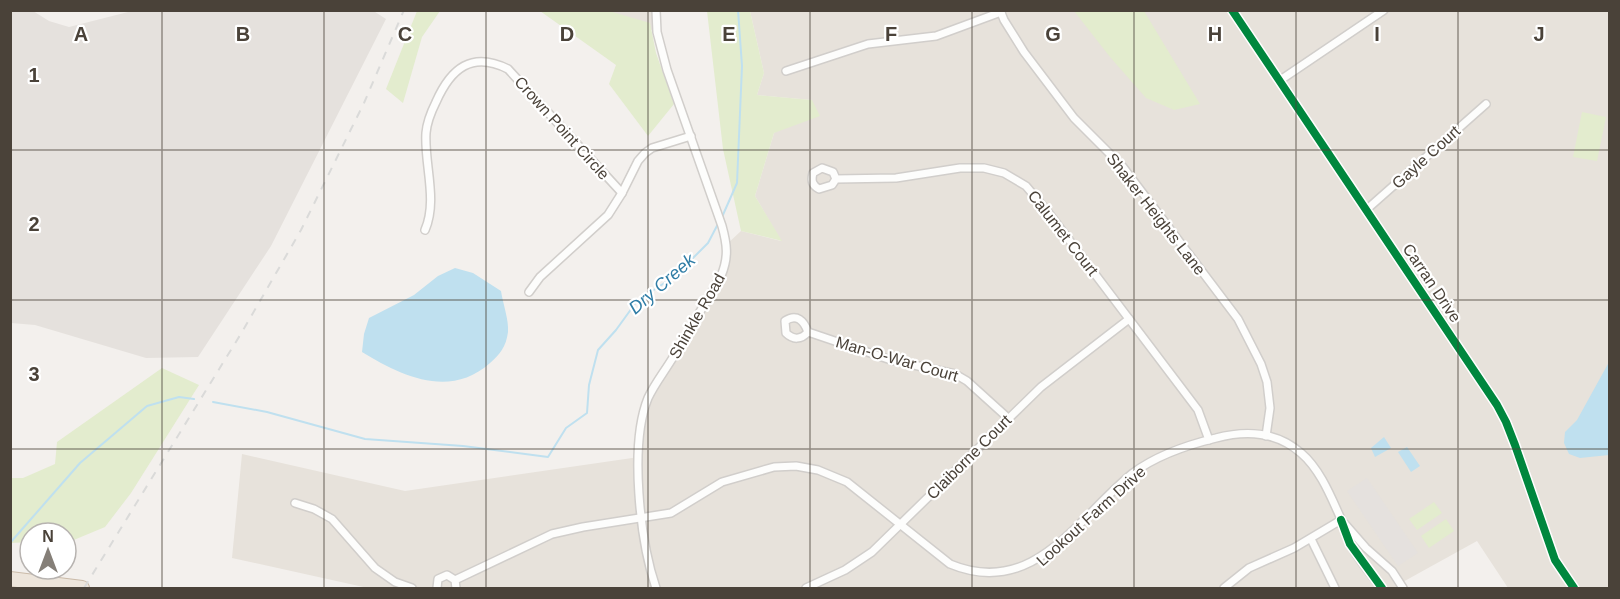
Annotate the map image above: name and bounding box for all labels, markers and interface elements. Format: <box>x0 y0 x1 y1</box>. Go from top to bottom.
text: A <box>74 23 88 45</box>
text: B <box>236 23 250 45</box>
text: C <box>398 23 412 45</box>
text: D <box>560 23 574 45</box>
text: E <box>722 23 736 45</box>
text: F <box>885 23 897 45</box>
text: G <box>1045 23 1061 45</box>
text: H <box>1208 23 1222 45</box>
text: I <box>1374 23 1380 45</box>
text: J <box>1533 23 1545 45</box>
text: 1 <box>28 64 40 86</box>
street label: Crown Point Circle <box>511 73 613 183</box>
street label: Gayle Court <box>1389 122 1464 192</box>
street label: Shaker Heights Lane <box>1103 150 1209 278</box>
street label: Calumet Court <box>1025 187 1102 279</box>
text: 2 <box>28 213 40 235</box>
street label: Carran Drive <box>1400 241 1464 325</box>
water label: Dry Creek <box>625 249 700 318</box>
street label: Shinkle Road <box>666 271 728 361</box>
street label: Man-O-War Court <box>834 333 961 385</box>
text: 3 <box>28 363 40 385</box>
street label: Claiborne Court <box>923 411 1015 503</box>
street label: Lookout Farm Drive <box>1033 463 1149 569</box>
north arrow <box>18 521 78 581</box>
text: N <box>42 528 54 545</box>

